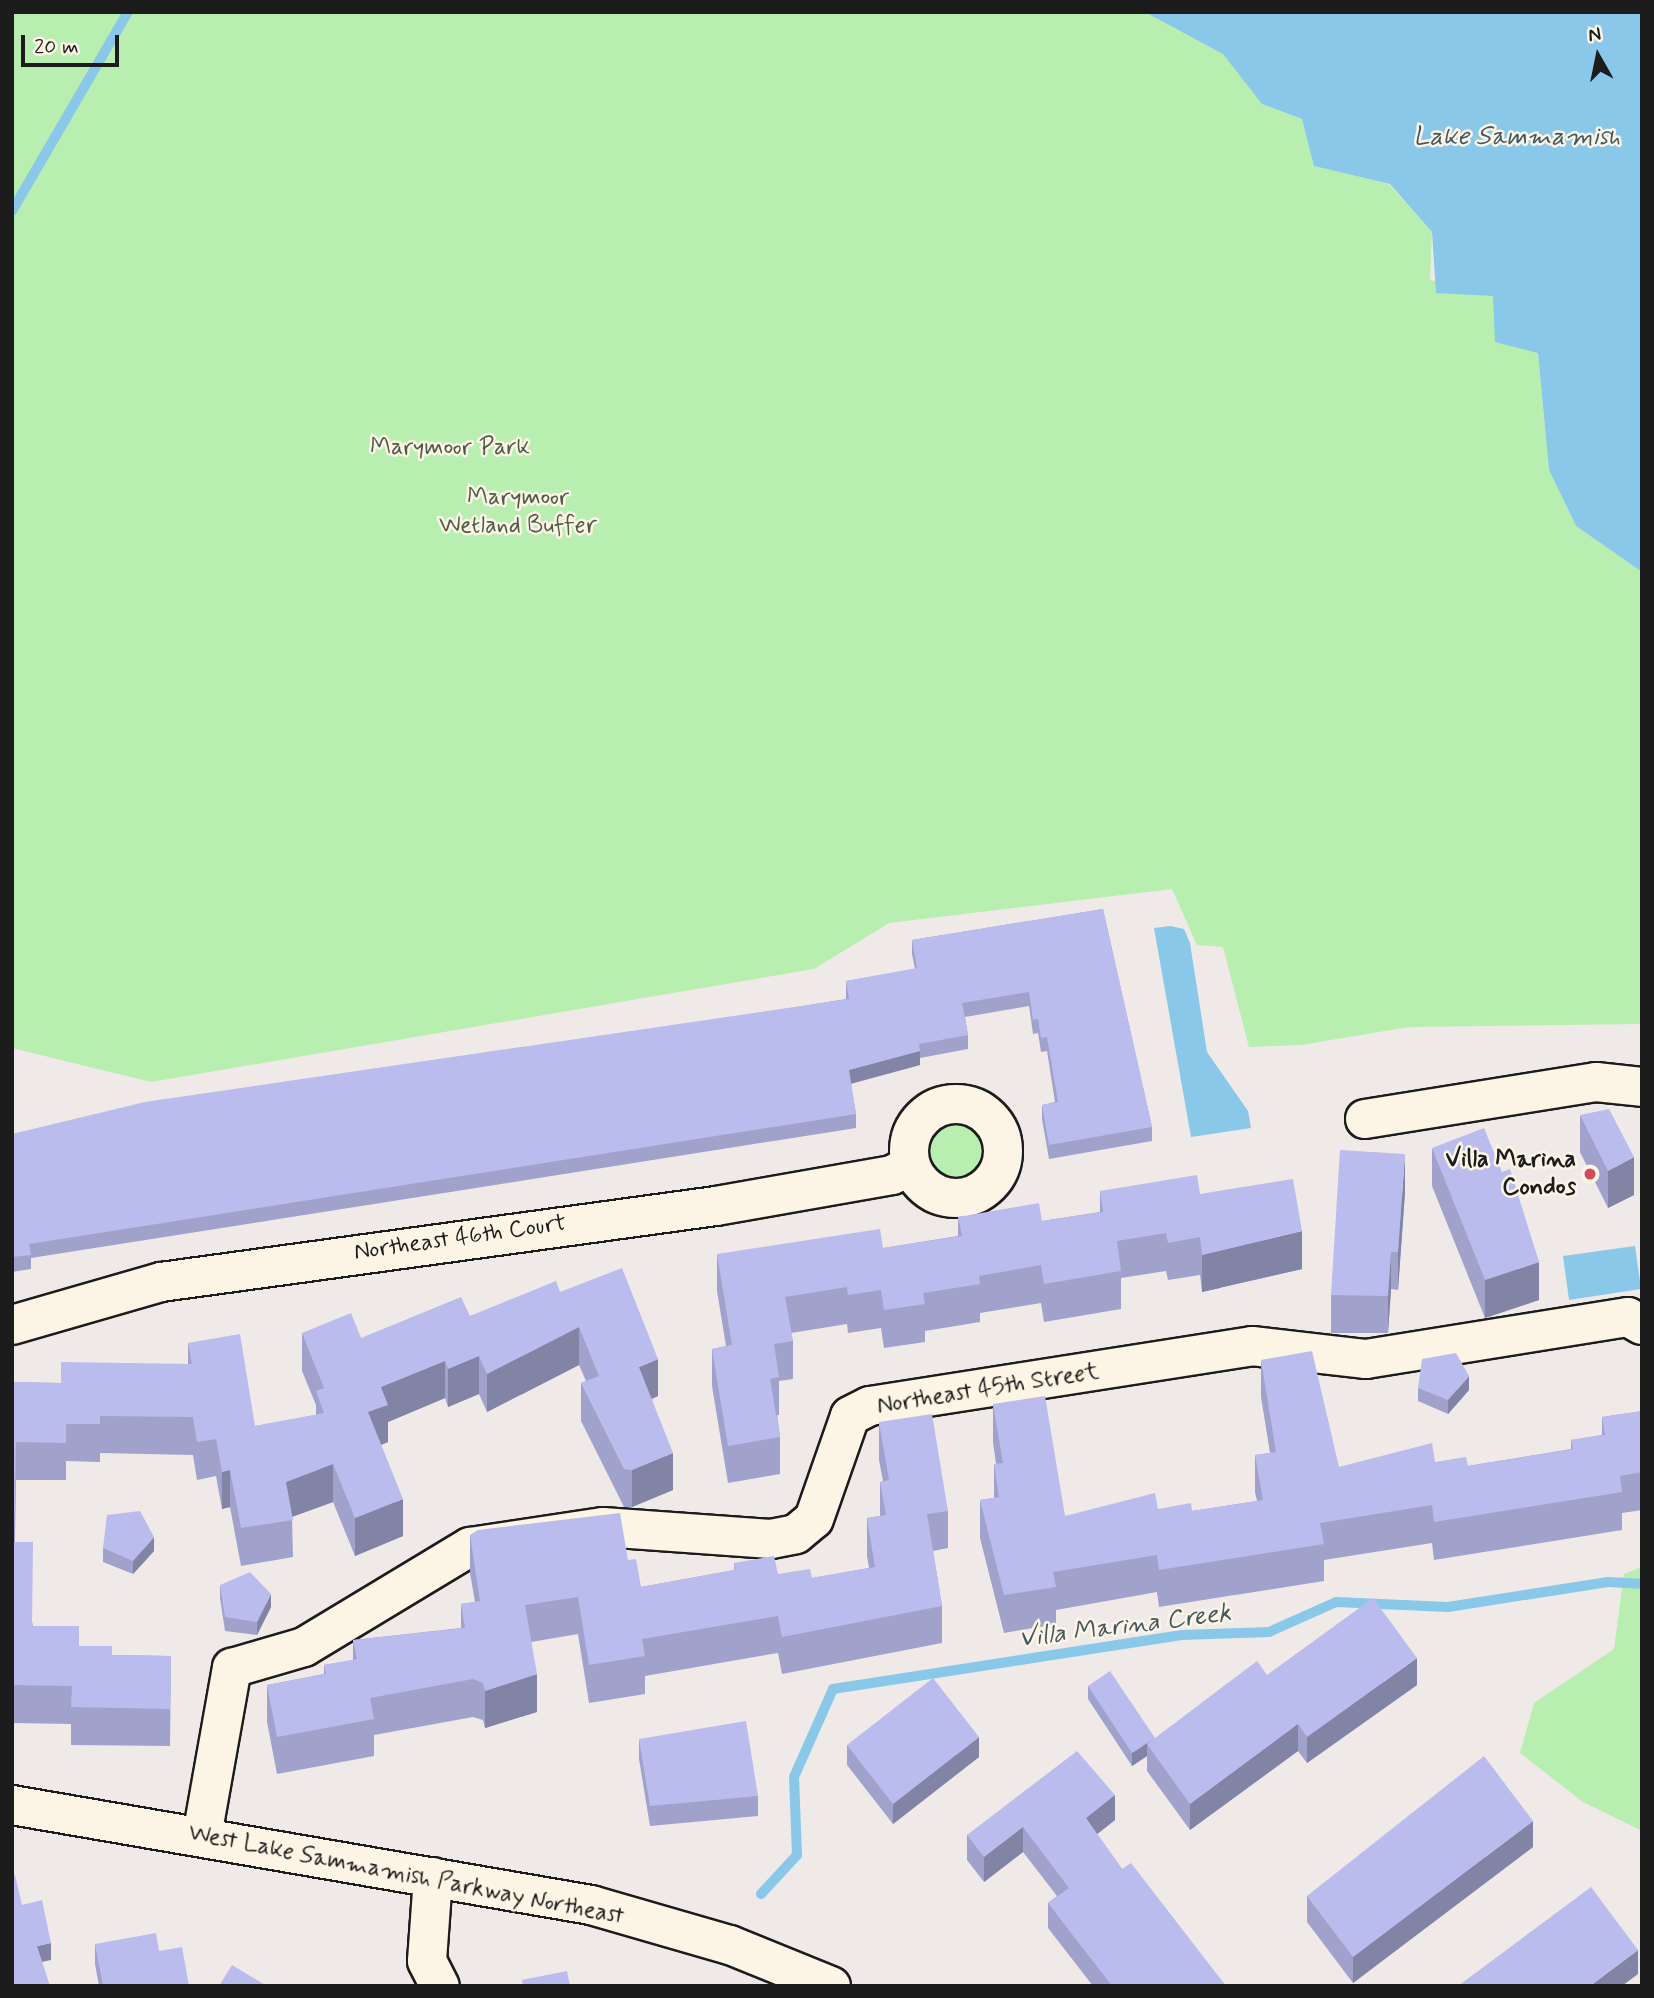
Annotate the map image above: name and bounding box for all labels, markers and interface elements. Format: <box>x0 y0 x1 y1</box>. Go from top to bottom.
scale bar <box>24 21 122 65</box>
north arrow <box>1563 21 1633 91</box>
text: N <box>1586 21 1603 48</box>
text: 20 m <box>34 33 79 61</box>
water label: Lake Sammamish <box>1415 122 1619 154</box>
park label: Marymoor Park <box>372 434 528 462</box>
park label: Marymoor Wetland Buffer <box>441 484 595 540</box>
place label: Villa Marina Condos <box>1445 1146 1576 1202</box>
marker: Villa Marina Condos <box>1582 1166 1598 1182</box>
street label: Northeast 46th Court <box>352 1209 568 1267</box>
street label: Northeast 45th Street <box>875 1357 1101 1421</box>
water label: Villa Marina Creek <box>1017 1598 1233 1656</box>
street label: West Lake Sammamish Parkway Northeast <box>187 1819 625 1931</box>

